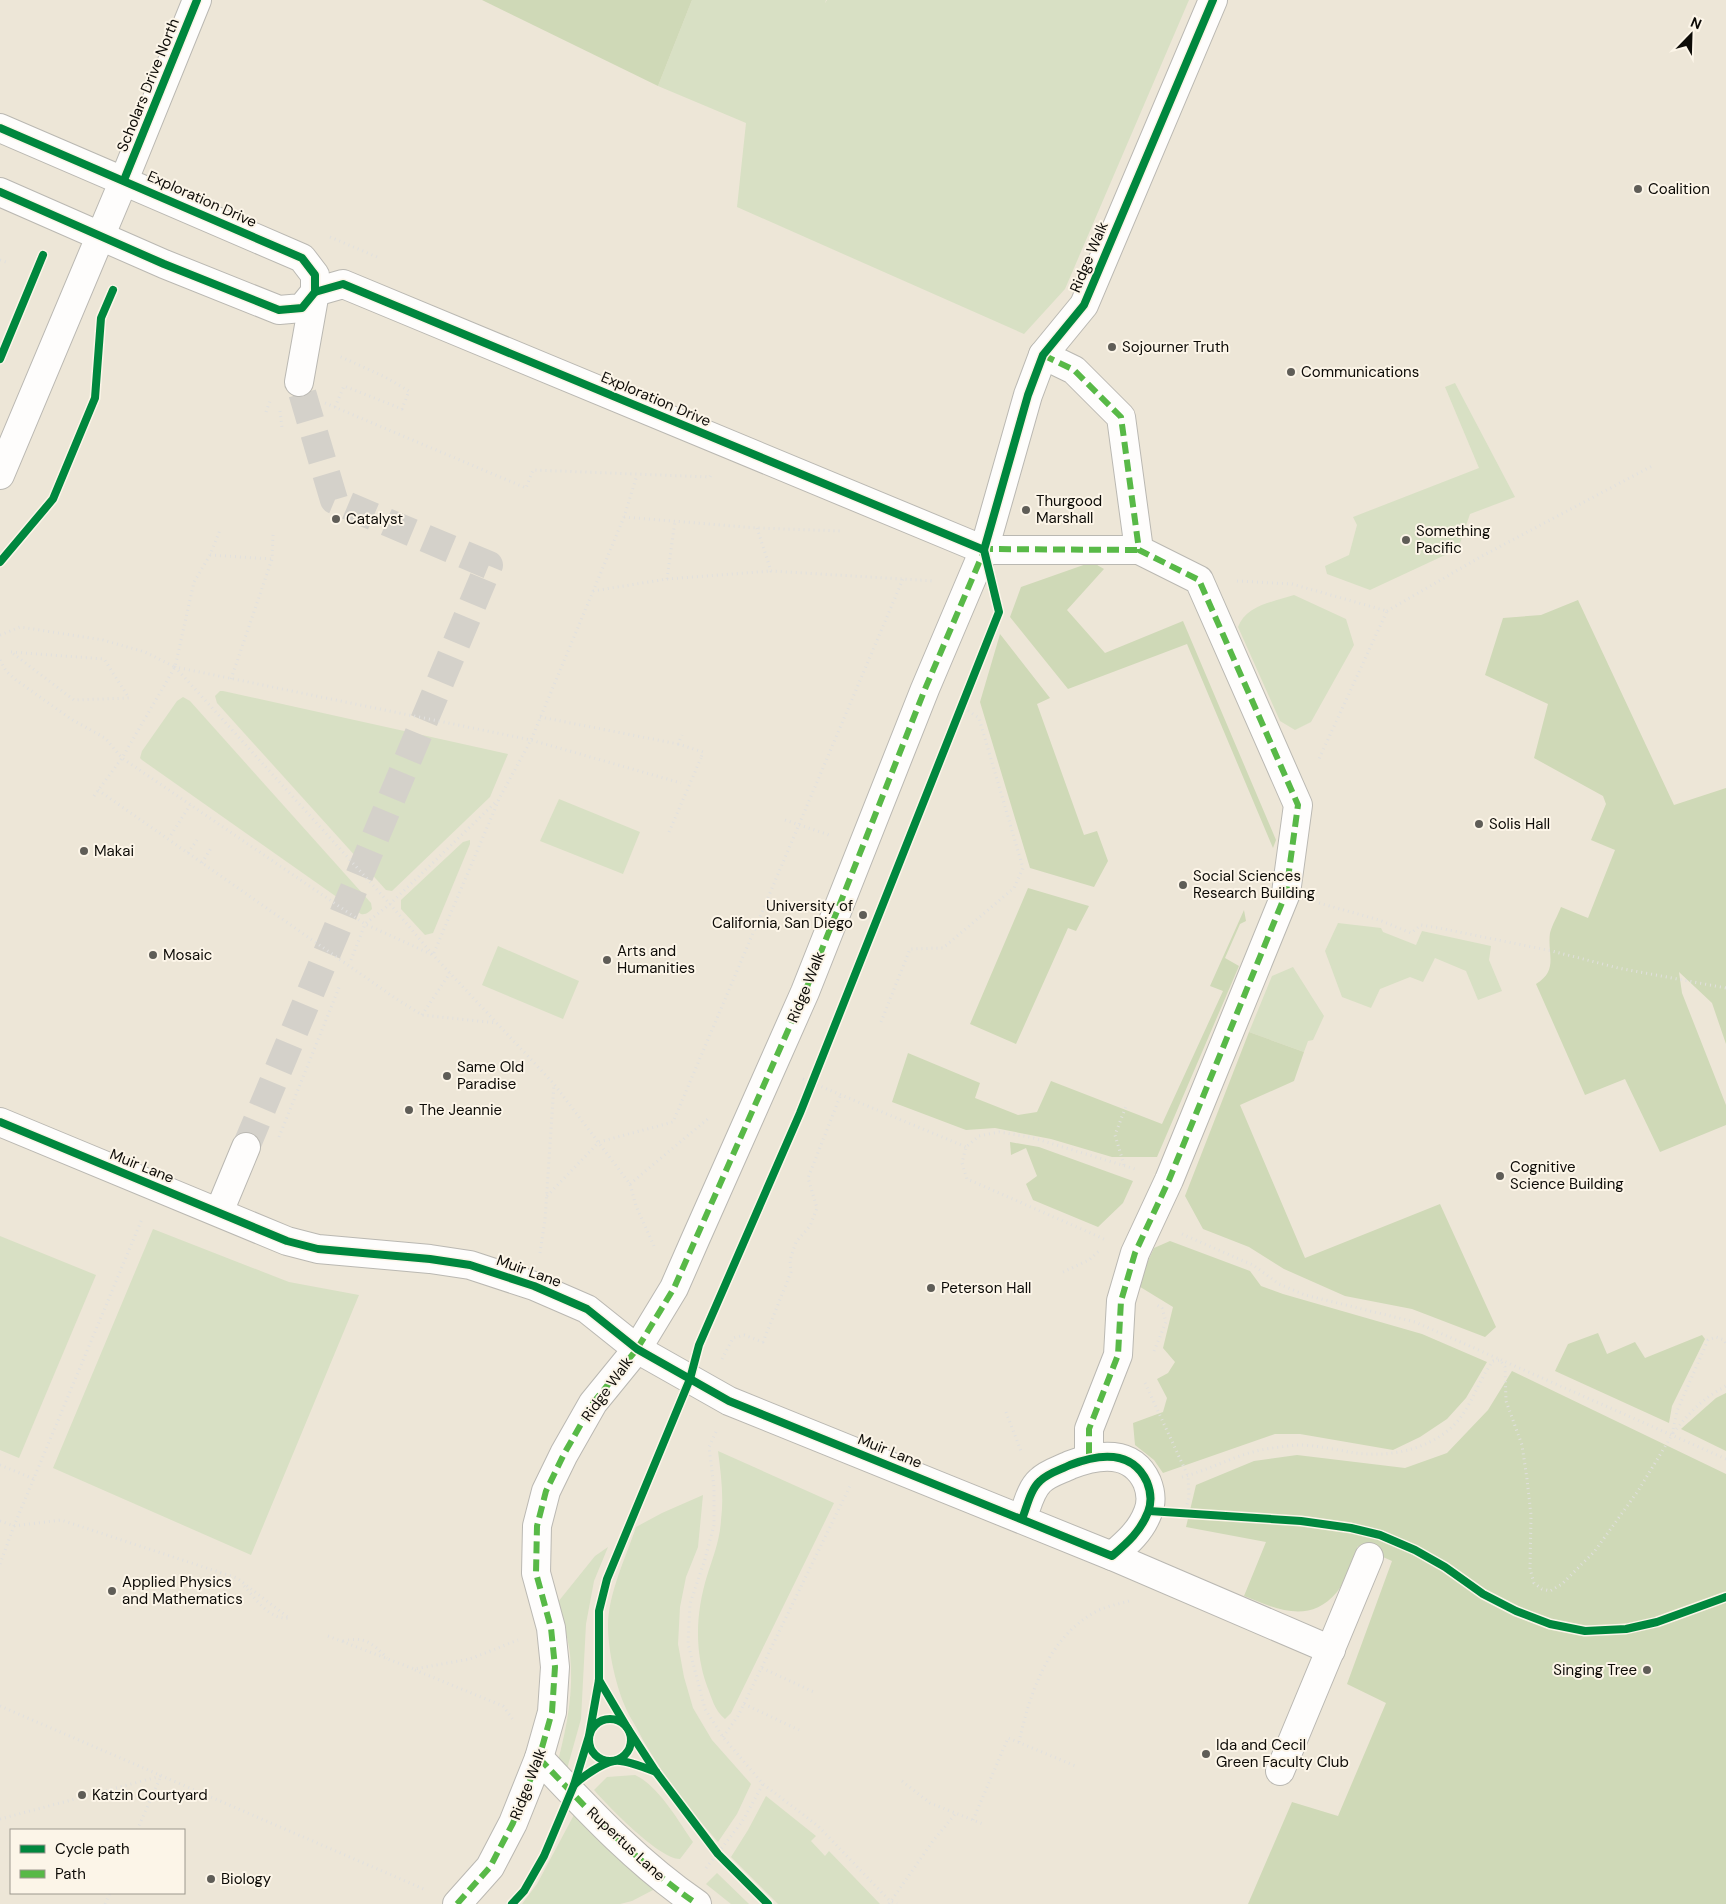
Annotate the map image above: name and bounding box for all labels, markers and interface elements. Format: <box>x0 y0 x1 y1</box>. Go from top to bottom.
north arrow <box>1666 10 1716 60</box>
text: N <box>1688 13 1704 33</box>
street label: Scholars Drive North <box>112 15 184 155</box>
street label: Exploration Drive <box>144 166 260 232</box>
place label: Coalition <box>1648 179 1710 199</box>
marker: Coalition <box>1632 183 1644 195</box>
street label: Ridge Walk <box>1065 218 1113 296</box>
place label: Sojourner Truth <box>1122 337 1229 357</box>
marker: Sojourner Truth <box>1106 341 1118 353</box>
place label: Communications <box>1301 362 1419 382</box>
marker: Communications <box>1285 366 1297 378</box>
street label: Exploration Drive <box>598 367 714 431</box>
place label: Thurgood Marshall <box>1036 491 1102 528</box>
marker: Thurgood Marshall <box>1020 504 1032 516</box>
place label: Catalyst <box>346 509 403 529</box>
marker: Catalyst <box>330 513 342 525</box>
place label: Something Pacific <box>1416 521 1490 558</box>
marker: Something Pacific <box>1400 534 1412 546</box>
place label: Solis Hall <box>1489 814 1550 834</box>
marker: Solis Hall <box>1473 818 1485 830</box>
place label: Makai <box>94 841 134 861</box>
marker: Makai <box>78 845 90 857</box>
place label: Social Sciences Research Building <box>1193 866 1315 903</box>
marker: Social Sciences Research Building <box>1177 879 1189 891</box>
place label: University of California, San Diego <box>712 896 853 933</box>
marker: University of California, San Diego <box>857 909 869 921</box>
place label: Arts and Humanities <box>617 941 695 978</box>
place label: Mosaic <box>163 945 212 965</box>
street label: Ridge Walk <box>783 948 830 1026</box>
marker: Mosaic <box>147 949 159 961</box>
marker: Arts and Humanities <box>601 954 613 966</box>
place label: Same Old Paradise <box>457 1057 524 1094</box>
marker: Same Old Paradise <box>441 1070 453 1082</box>
place label: The Jeannie <box>419 1100 502 1120</box>
marker: The Jeannie <box>403 1104 415 1116</box>
street label: Muir Lane <box>107 1144 177 1188</box>
place label: Cognitive Science Building <box>1510 1157 1624 1194</box>
marker: Cognitive Science Building <box>1494 1170 1506 1182</box>
street label: Muir Lane <box>494 1250 564 1292</box>
place label: Peterson Hall <box>941 1278 1031 1298</box>
marker: Peterson Hall <box>925 1282 937 1294</box>
street label: Ridge Walk <box>577 1352 637 1425</box>
street label: Muir Lane <box>855 1429 925 1473</box>
place label: Applied Physics and Mathematics <box>122 1572 243 1609</box>
marker: Applied Physics and Mathematics <box>106 1585 118 1597</box>
place label: Singing Tree <box>1553 1660 1637 1680</box>
marker: Singing Tree <box>1641 1664 1653 1676</box>
place label: Ida and Cecil Green Faculty Club <box>1216 1735 1349 1772</box>
street label: Ridge Walk <box>505 1745 551 1823</box>
marker: Ida and Cecil Green Faculty Club <box>1200 1748 1212 1760</box>
place label: Katzin Courtyard <box>92 1785 208 1805</box>
marker: Katzin Courtyard <box>76 1789 88 1801</box>
street label: Rupertus Lane <box>583 1803 669 1885</box>
legend <box>10 1829 185 1894</box>
text: Cycle path <box>55 1839 130 1859</box>
text: Path <box>55 1864 86 1884</box>
place label: Biology <box>221 1869 272 1889</box>
marker: Biology <box>205 1873 217 1885</box>

